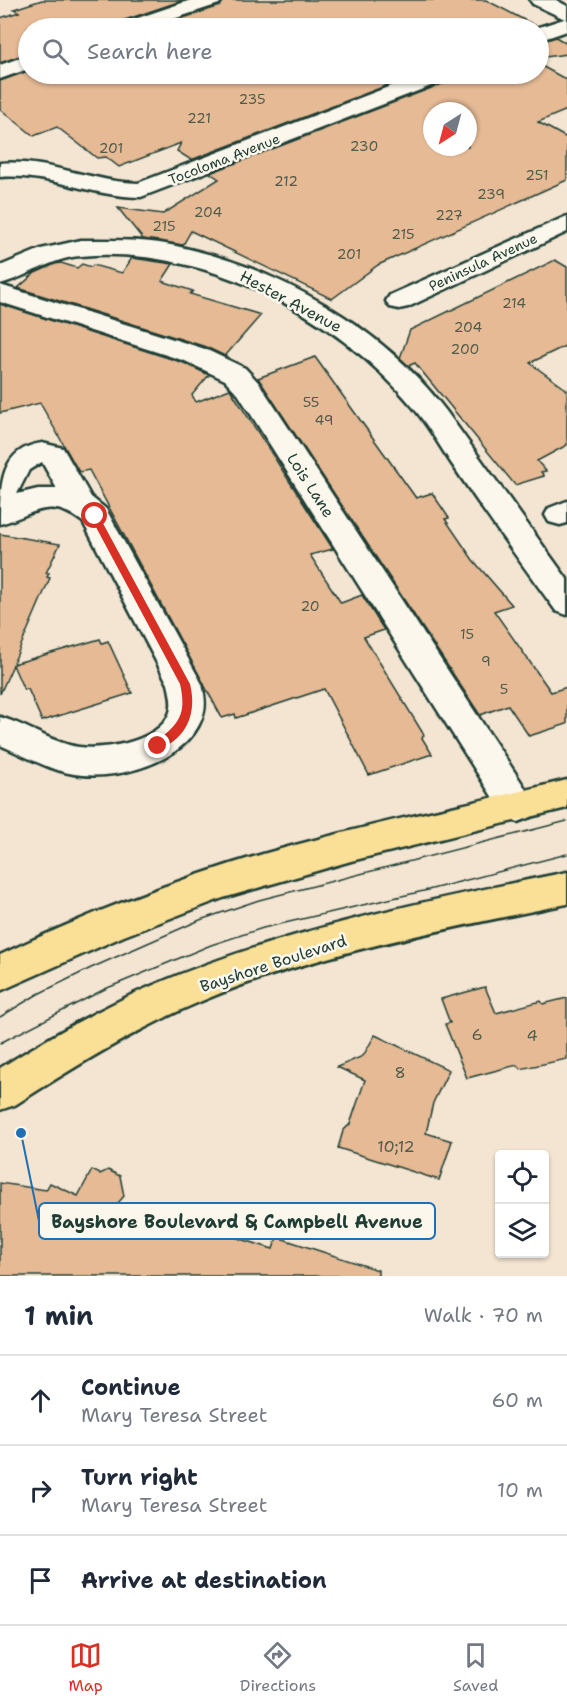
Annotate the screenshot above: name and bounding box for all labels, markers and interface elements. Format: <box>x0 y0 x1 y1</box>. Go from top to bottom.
search box <box>18 18 549 84</box>
icon: search <box>39 35 72 68</box>
text: Search here <box>87 37 213 66</box>
house number: 235 <box>238 90 266 108</box>
north arrow <box>423 102 477 156</box>
house number: 221 <box>187 109 211 127</box>
street label: Tocoloma Avenue <box>166 129 282 189</box>
house number: 230 <box>350 137 378 155</box>
house number: 201 <box>99 139 123 157</box>
house number: 251 <box>525 166 549 184</box>
house number: 212 <box>274 172 298 190</box>
house number: 239 <box>477 185 505 203</box>
house number: 204 <box>194 203 222 221</box>
house number: 227 <box>435 206 463 224</box>
house number: 215 <box>152 217 176 235</box>
house number: 215 <box>391 225 415 243</box>
street label: Peninsula Avenue <box>426 229 540 295</box>
house number: 201 <box>337 245 361 263</box>
street label: Hester Avenue <box>236 266 345 337</box>
house number: 214 <box>502 294 526 312</box>
house number: 204 <box>454 318 482 336</box>
house number: 200 <box>451 340 479 358</box>
house number: 55 <box>303 393 319 411</box>
house number: 49 <box>315 411 334 429</box>
street label: Lois Lane <box>282 449 339 522</box>
route start <box>81 502 107 528</box>
house number: 20 <box>300 597 320 615</box>
house number: 15 <box>460 625 474 643</box>
house number: 9 <box>481 652 491 670</box>
house number: 5 <box>500 680 508 698</box>
route end <box>144 732 170 758</box>
street label: Bayshore Boulevard <box>197 930 349 997</box>
house number: 6 <box>471 1024 483 1045</box>
house number: 4 <box>526 1025 538 1046</box>
house number: 8 <box>394 1062 406 1083</box>
house number: 10;12 <box>377 1136 415 1157</box>
map controls <box>495 1150 549 1258</box>
button: locate <box>495 1150 549 1204</box>
callout: Bayshore Boulevard & Campbell Avenue <box>39 1203 435 1239</box>
button: layers <box>495 1204 549 1258</box>
text: Bayshore Boulevard & Campbell Avenue <box>51 1210 423 1234</box>
text: 1 min <box>24 1298 93 1333</box>
text: Walk · 70 m <box>424 1302 543 1328</box>
text: Continue <box>81 1373 181 1402</box>
icon: ahead <box>24 1384 57 1417</box>
text: 60 m <box>491 1387 543 1413</box>
text: Mary Teresa Street <box>81 1402 267 1428</box>
text: Turn right <box>81 1463 198 1492</box>
icon: right <box>24 1474 57 1507</box>
text: 10 m <box>497 1477 543 1503</box>
text: Mary Teresa Street <box>81 1492 267 1518</box>
icon: arrive <box>24 1564 57 1597</box>
text: Arrive at destination <box>81 1566 327 1595</box>
tab: Map <box>69 1639 103 1696</box>
tab: Directions <box>240 1639 316 1696</box>
tab: Saved <box>453 1639 499 1696</box>

